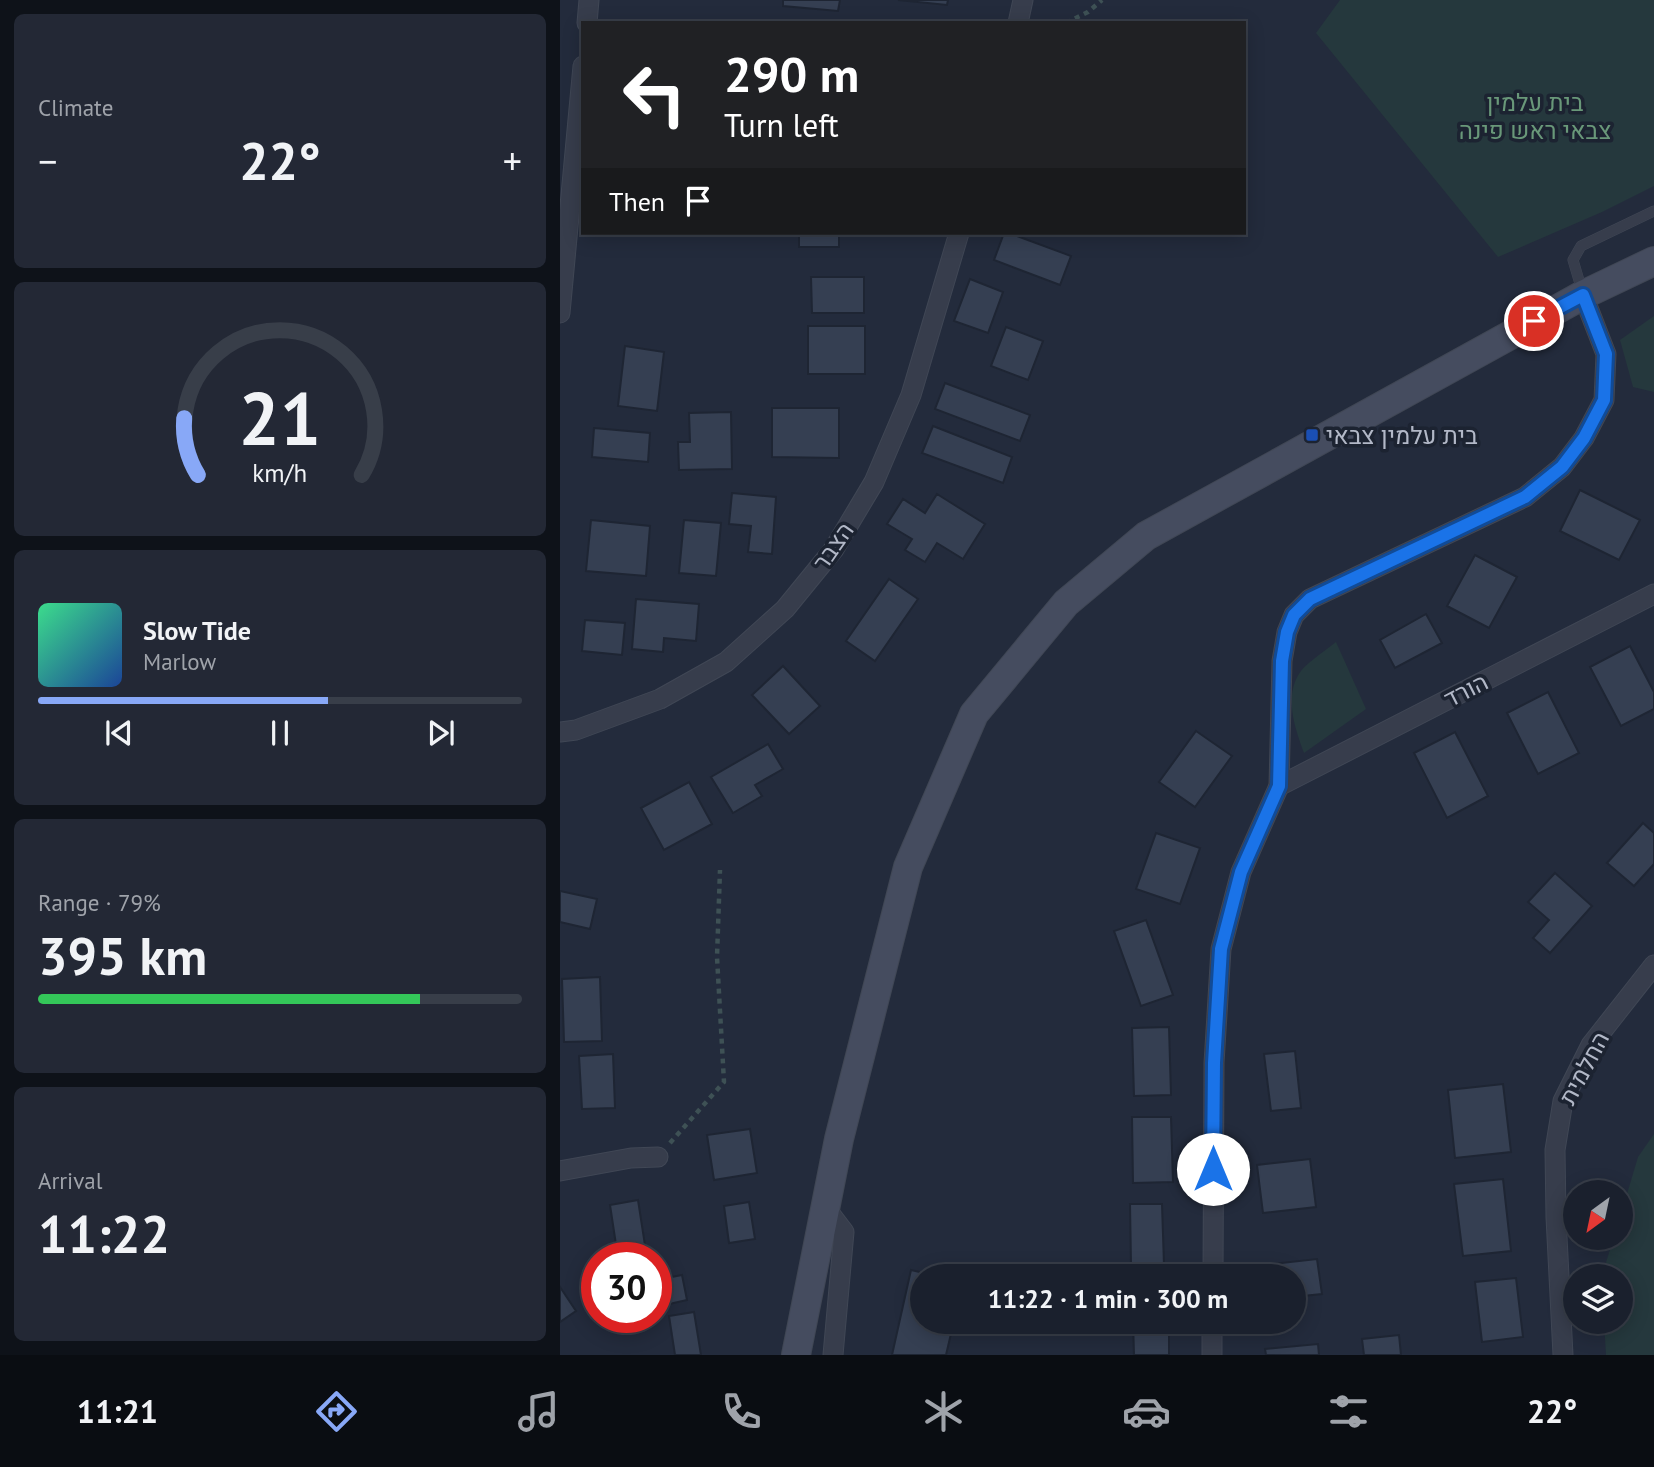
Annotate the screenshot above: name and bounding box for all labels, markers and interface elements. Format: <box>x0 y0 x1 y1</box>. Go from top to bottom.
text: 290 m <box>724 42 859 106</box>
icon: left <box>609 49 700 140</box>
park label: בית עלמין צבאי ראש פינה <box>1459 87 1611 146</box>
text: Climate <box>38 93 113 122</box>
text: Turn left <box>724 104 839 146</box>
text: 22° <box>239 127 321 194</box>
text: − <box>38 136 57 185</box>
text: + <box>503 136 522 185</box>
icon: arrive <box>679 182 717 220</box>
text: Then <box>609 185 665 218</box>
pin <box>1504 291 1564 351</box>
icon: arrive <box>1515 302 1553 340</box>
text: 21 <box>239 372 321 466</box>
place label: בית עלמין צבאי <box>1326 420 1478 451</box>
marker: בית עלמין צבאי <box>1304 427 1320 443</box>
text: km/h <box>253 457 307 489</box>
street label: הצבר <box>805 516 861 576</box>
text: Slow Tide <box>143 614 251 647</box>
text: Marlow <box>143 647 216 676</box>
street label: הורד <box>1439 666 1493 714</box>
icon: previous <box>100 714 138 752</box>
icon: pause <box>261 714 299 752</box>
icon: next <box>422 714 460 752</box>
text: Range · 79% <box>38 888 161 917</box>
text: 395 km <box>38 922 207 989</box>
street label: החלמית <box>1552 1026 1616 1110</box>
position arrow <box>1176 1132 1250 1206</box>
text: Arrival <box>38 1166 102 1195</box>
north arrow <box>1563 1180 1633 1250</box>
map controls <box>1563 1180 1633 1334</box>
text: 11:22 <box>38 1200 170 1267</box>
speed limit sign: 30 <box>581 1242 672 1333</box>
button: layers <box>1563 1264 1633 1334</box>
text: 11:22 · 1 min · 300 m <box>988 1282 1228 1315</box>
icon: directions <box>312 1387 361 1436</box>
icon: music <box>514 1387 563 1436</box>
icon: phone <box>717 1387 766 1436</box>
icon: climate <box>919 1387 968 1436</box>
icon: car <box>1122 1387 1171 1436</box>
icon: filters <box>1324 1387 1373 1436</box>
text: 11:21 <box>77 1390 158 1432</box>
text: 22° <box>1527 1390 1577 1432</box>

